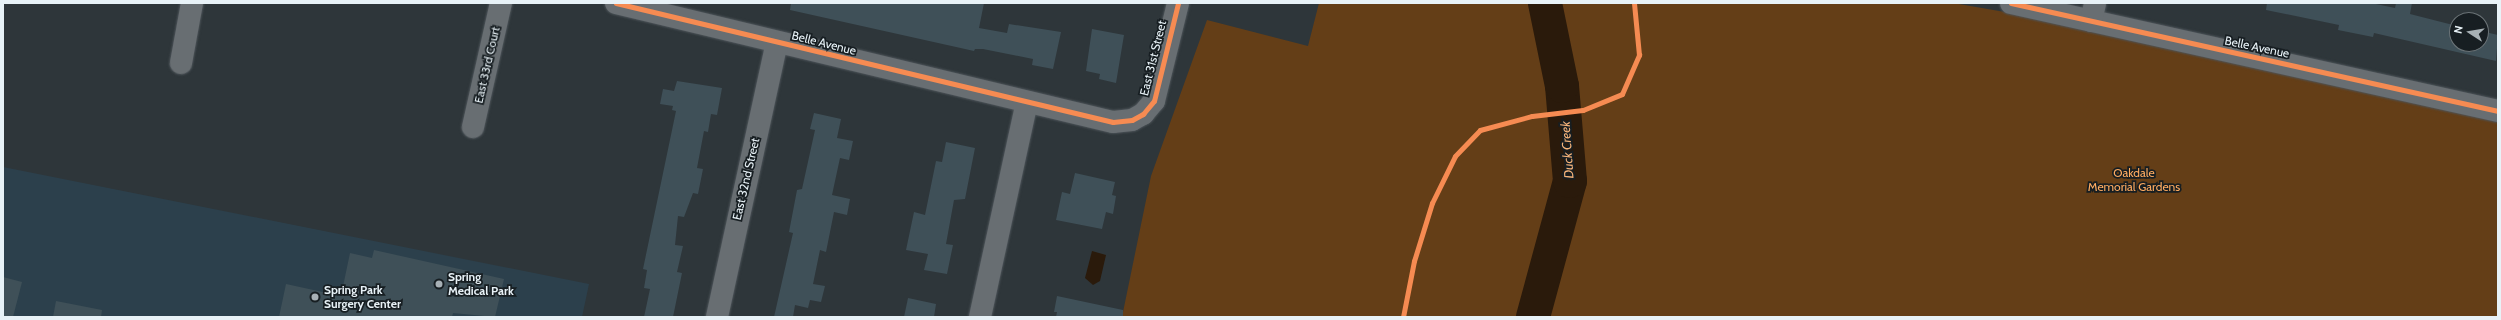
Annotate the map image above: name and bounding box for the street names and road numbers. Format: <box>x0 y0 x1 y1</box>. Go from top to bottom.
street label: East 31st Street <box>1137 19 1169 97</box>
street label: East 33rd Court <box>471 25 503 105</box>
street label: Belle Avenue <box>790 28 858 58</box>
street label: Belle Avenue <box>2223 33 2291 61</box>
street label: East 32nd Street <box>730 137 762 221</box>

